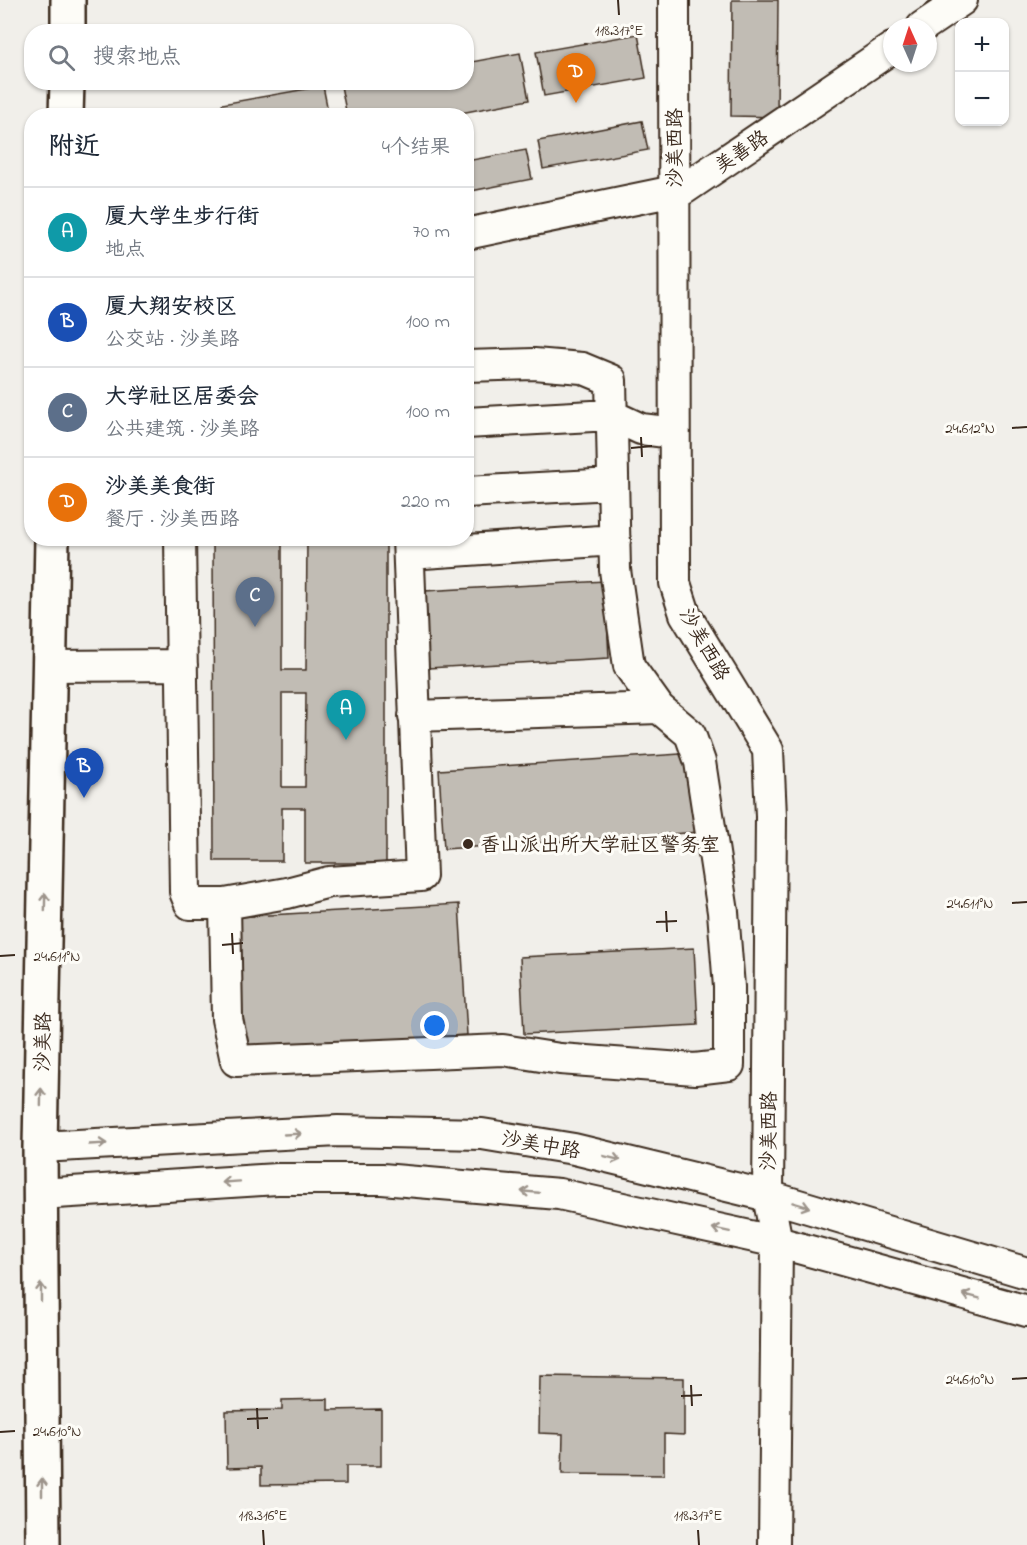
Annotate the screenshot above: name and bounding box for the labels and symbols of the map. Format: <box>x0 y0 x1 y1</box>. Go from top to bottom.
north arrow <box>883 18 937 72</box>
text: 118.317°E <box>595 20 643 42</box>
pin: D <box>556 54 596 103</box>
street label: 沙美西路 <box>662 107 691 188</box>
street label: 美善路 <box>709 124 776 182</box>
text: 24.612°N <box>945 418 995 440</box>
pin: C <box>236 578 274 627</box>
street label: 沙美西路 <box>670 603 736 688</box>
pin: A <box>326 690 366 740</box>
pin: B <box>64 748 104 798</box>
place label: 香山派出所大学社区警务室 <box>480 832 720 861</box>
marker: 香山派出所大学社区警务室 <box>461 837 475 851</box>
one-way arrow <box>39 892 51 912</box>
text: 24.611°N <box>947 893 993 915</box>
text: 24.611°N <box>34 946 80 968</box>
street label: 沙美路 <box>29 1011 60 1072</box>
your location <box>420 1011 449 1040</box>
one-way arrow <box>35 1087 47 1107</box>
street label: 沙美西路 <box>755 1090 786 1171</box>
street label: 沙美中路 <box>499 1125 583 1168</box>
one-way arrow <box>283 1128 303 1139</box>
one-way arrow <box>88 1139 108 1150</box>
one-way arrow <box>602 1152 621 1164</box>
one-way arrow <box>221 1177 241 1188</box>
one-way arrow <box>521 1186 541 1197</box>
one-way arrow <box>791 1200 810 1211</box>
one-way arrow <box>712 1224 731 1235</box>
one-way arrow <box>35 1282 47 1302</box>
one-way arrow <box>961 1289 980 1301</box>
text: 24.610°N <box>946 1369 994 1391</box>
text: 24.610°N <box>33 1421 81 1443</box>
one-way arrow <box>36 1477 48 1497</box>
text: 118.316°E <box>239 1505 287 1527</box>
text: 118.317°E <box>674 1505 722 1527</box>

